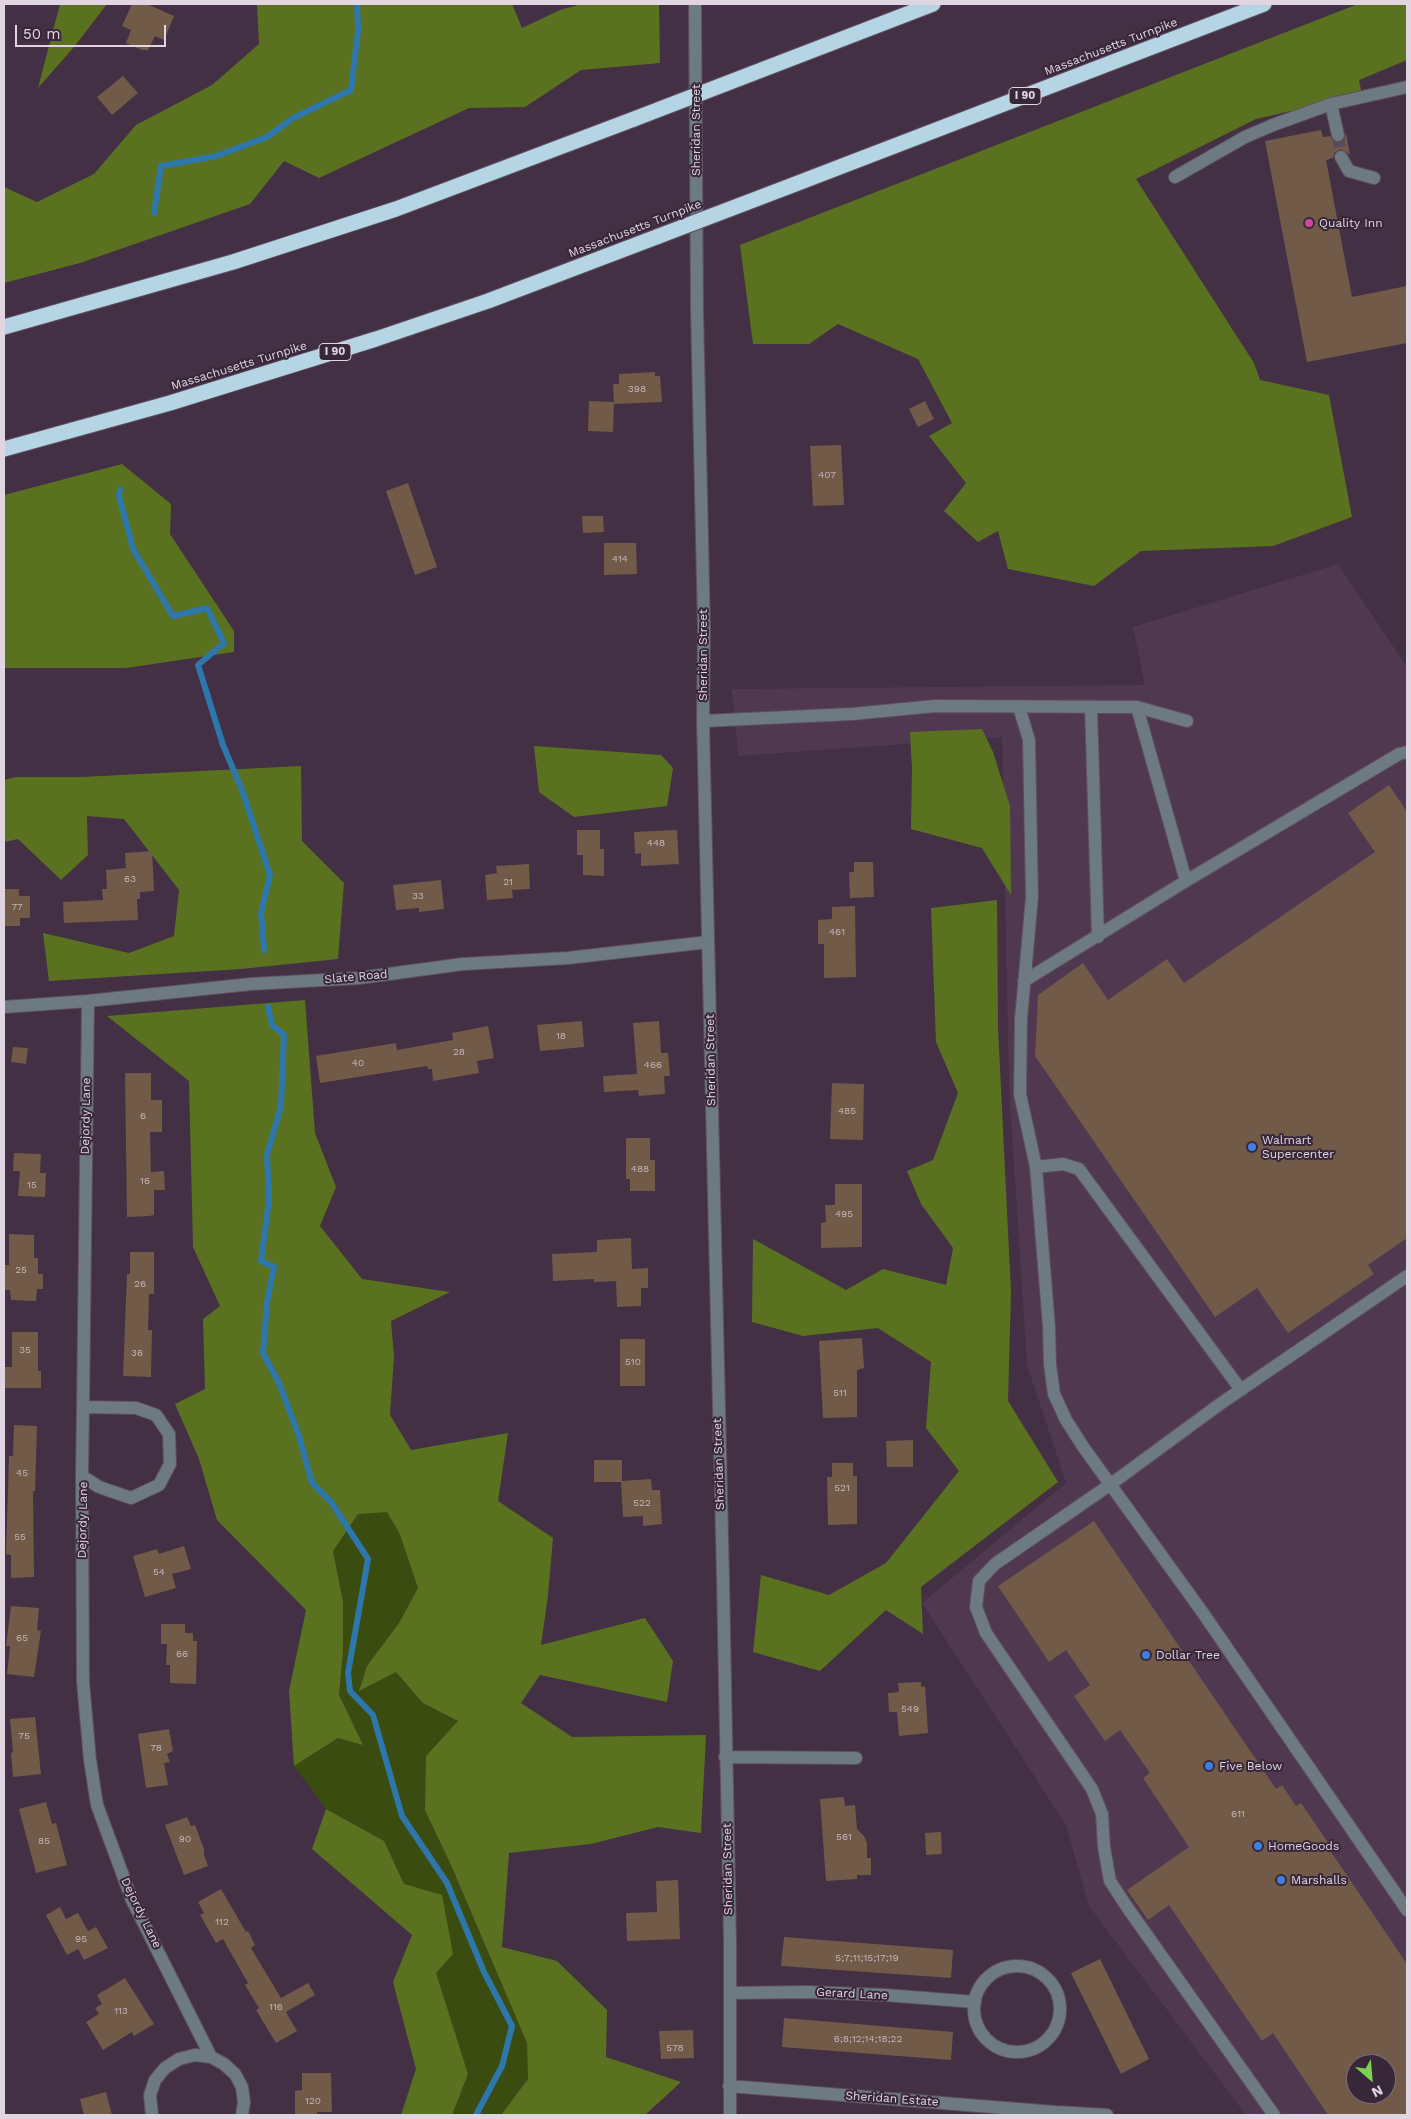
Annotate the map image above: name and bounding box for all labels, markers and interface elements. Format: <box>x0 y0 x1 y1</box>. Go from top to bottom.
scale bar <box>18 15 169 47</box>
street label: Massachusetts Turnpike <box>1043 15 1179 79</box>
text: 50 m <box>23 25 60 43</box>
street label: Sheridan Street <box>689 84 703 176</box>
road number: I 90 <box>1009 88 1041 104</box>
street label: Massachusetts Turnpike <box>567 197 703 261</box>
place label: Quality Inn <box>1319 216 1383 230</box>
marker: Quality Inn <box>1303 217 1315 229</box>
street label: Massachusetts Turnpike <box>169 338 309 394</box>
road number: I 90 <box>319 344 351 361</box>
house number: 398 <box>628 383 646 395</box>
house number: 407 <box>818 469 836 481</box>
house number: 414 <box>612 553 628 565</box>
street label: Sheridan Street <box>696 609 710 701</box>
house number: 448 <box>647 837 665 849</box>
house number: 63 <box>124 873 136 885</box>
house number: 21 <box>503 876 513 888</box>
house number: 33 <box>412 890 424 902</box>
house number: 77 <box>11 901 23 913</box>
house number: 461 <box>829 926 845 938</box>
street label: Slate Road <box>324 967 388 987</box>
street label: Sheridan Street <box>703 1014 719 1106</box>
house number: 18 <box>556 1030 566 1042</box>
house number: 28 <box>453 1046 465 1058</box>
house number: 40 <box>352 1057 364 1069</box>
house number: 466 <box>644 1059 662 1071</box>
street label: Dejordy Lane <box>78 1077 94 1155</box>
house number: 485 <box>838 1105 856 1117</box>
house number: 6 <box>140 1110 146 1122</box>
place label: Walmart Supercenter <box>1262 1133 1334 1161</box>
marker: Walmart Supercenter <box>1246 1141 1258 1153</box>
house number: 488 <box>631 1163 649 1175</box>
house number: 16 <box>140 1175 150 1187</box>
house number: 15 <box>27 1179 37 1191</box>
house number: 495 <box>835 1208 853 1220</box>
house number: 25 <box>15 1264 27 1276</box>
house number: 26 <box>134 1278 146 1290</box>
house number: 35 <box>19 1344 31 1356</box>
house number: 36 <box>131 1347 143 1359</box>
house number: 510 <box>625 1356 641 1368</box>
house number: 511 <box>833 1387 847 1399</box>
street label: Sheridan Street <box>710 1418 728 1510</box>
house number: 45 <box>16 1467 28 1479</box>
street label: Dejordy Lane <box>75 1481 91 1559</box>
house number: 521 <box>834 1482 850 1494</box>
house number: 522 <box>633 1497 651 1509</box>
house number: 55 <box>14 1531 26 1543</box>
house number: 54 <box>153 1566 165 1578</box>
house number: 65 <box>16 1632 28 1644</box>
house number: 66 <box>176 1648 188 1660</box>
place label: Dollar Tree <box>1156 1648 1220 1662</box>
marker: Dollar Tree <box>1140 1649 1152 1661</box>
house number: 549 <box>901 1703 919 1715</box>
house number: 75 <box>18 1730 30 1742</box>
house number: 78 <box>150 1742 162 1754</box>
place label: Five Below <box>1219 1759 1282 1773</box>
marker: Five Below <box>1203 1760 1215 1772</box>
house number: 611 <box>1231 1808 1245 1820</box>
street label: Sheridan Street <box>720 1823 736 1915</box>
house number: 561 <box>836 1831 852 1843</box>
house number: 90 <box>179 1833 191 1845</box>
house number: 85 <box>38 1835 50 1847</box>
place label: HomeGoods <box>1268 1839 1339 1853</box>
marker: HomeGoods <box>1252 1840 1264 1852</box>
place label: Marshalls <box>1291 1873 1347 1887</box>
marker: Marshalls <box>1275 1874 1287 1886</box>
street label: Dejordy Lane <box>118 1875 164 1951</box>
house number: 112 <box>215 1916 229 1928</box>
house number: 95 <box>75 1933 87 1945</box>
house number: 5;7;11;15;17;19 <box>835 1952 899 1964</box>
street label: Gerard Lane <box>816 1985 888 2003</box>
house number: 116 <box>269 2001 283 2013</box>
house number: 113 <box>114 2005 128 2017</box>
house number: 6;8;12;14;18;22 <box>834 2033 902 2045</box>
house number: 578 <box>666 2042 684 2054</box>
north arrow <box>1346 2054 1396 2104</box>
text: N <box>1369 2082 1386 2101</box>
street label: Sheridan Estate <box>845 2089 939 2109</box>
house number: 120 <box>305 2095 321 2107</box>

